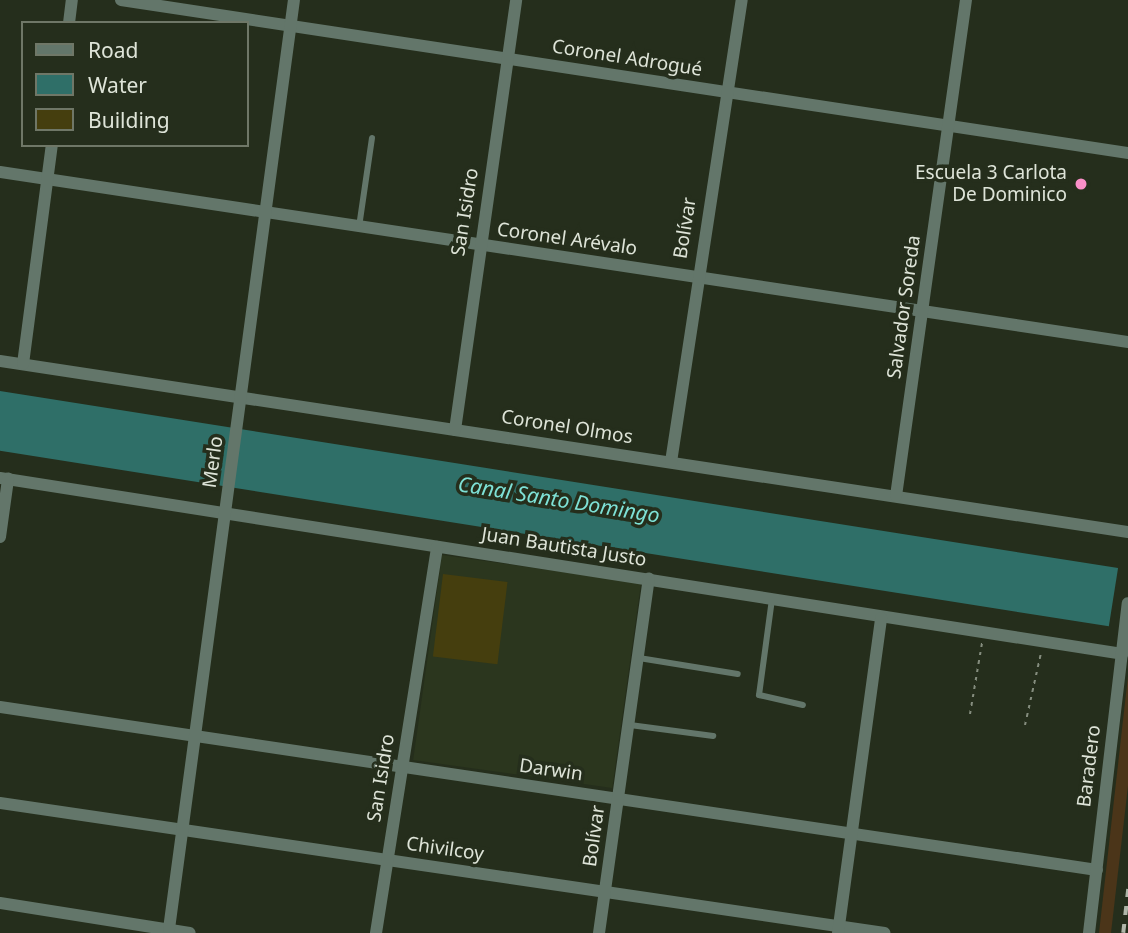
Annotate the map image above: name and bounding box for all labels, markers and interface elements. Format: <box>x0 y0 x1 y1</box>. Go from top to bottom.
legend <box>21 21 248 147</box>
street label: Coronel Adrogué <box>550 35 704 81</box>
text: Road <box>88 36 138 64</box>
text: Water <box>88 71 147 99</box>
text: Building <box>88 106 170 134</box>
place label: Escuela 3 Carlota De Dominico <box>915 162 1067 206</box>
street label: San Isidro <box>447 166 483 258</box>
marker: Escuela 3 Carlota De Dominico <box>1073 176 1089 192</box>
street label: Bolívar <box>669 196 701 260</box>
street label: Coronel Arévalo <box>495 218 639 260</box>
street label: Salvador Soreda <box>883 234 925 380</box>
street label: Coronel Olmos <box>500 405 634 449</box>
street label: Merlo <box>198 435 228 489</box>
water label: Canal Santo Domingo <box>456 471 662 527</box>
street label: Juan Bautista Justo <box>480 523 648 571</box>
street label: Baradero <box>1073 724 1105 808</box>
street label: San Isidro <box>363 732 399 824</box>
street label: Darwin <box>518 754 584 786</box>
street label: Bolívar <box>578 804 610 868</box>
street label: Chivilcoy <box>405 832 485 866</box>

